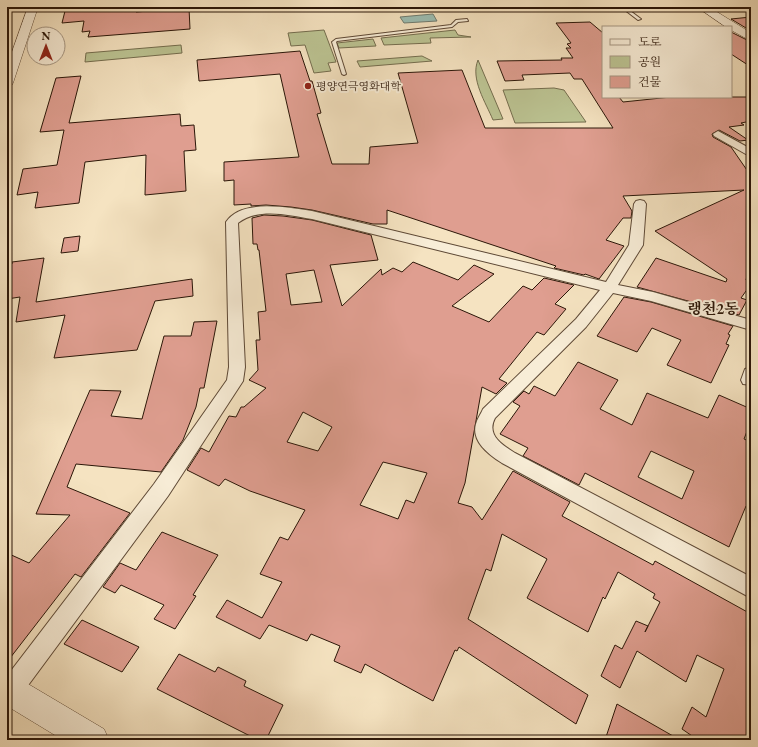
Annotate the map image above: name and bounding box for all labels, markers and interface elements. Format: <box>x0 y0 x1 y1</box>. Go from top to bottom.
north arrow <box>26 26 66 66</box>
legend <box>602 26 732 98</box>
text: N <box>42 29 51 43</box>
text: 도로 <box>638 34 662 50</box>
text: 공원 <box>638 54 661 70</box>
text: 건물 <box>638 74 662 90</box>
place label: 평양연극영화대학 <box>316 79 401 93</box>
marker: 평양연극영화대학 <box>303 81 313 91</box>
district label: 랭천2동 <box>687 299 739 318</box>

